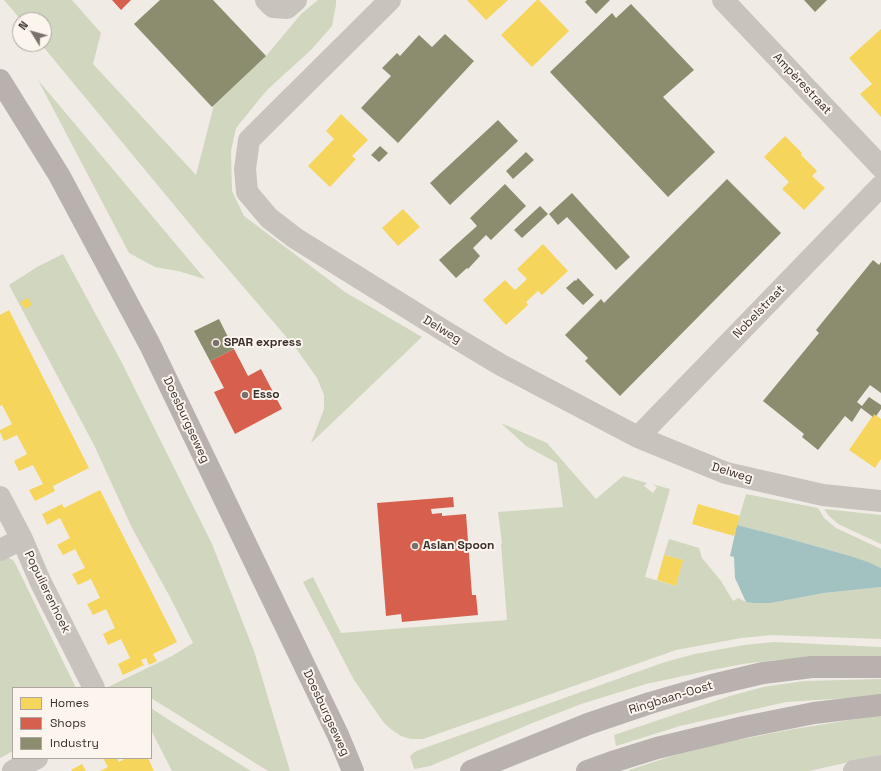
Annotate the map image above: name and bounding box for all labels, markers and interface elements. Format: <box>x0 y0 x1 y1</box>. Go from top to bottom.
north arrow <box>12 12 52 52</box>
text: N <box>15 18 31 33</box>
street label: Ampèrestraat <box>770 50 834 118</box>
street label: Nobelstraat <box>730 282 788 342</box>
street label: Delweg <box>420 313 464 347</box>
place label: SPAR express <box>224 336 301 350</box>
marker: SPAR express <box>211 338 221 348</box>
street label: Doesburgseweg <box>160 375 212 465</box>
place label: Esso <box>253 388 280 402</box>
marker: Esso <box>240 390 250 400</box>
street label: Delweg <box>710 460 754 486</box>
place label: Asian Spoon <box>423 539 494 553</box>
marker: Asian Spoon <box>410 541 420 551</box>
street label: Populierenhoek <box>21 549 73 635</box>
street label: Doesburgseweg <box>300 668 352 758</box>
street label: Ringbaan-Oost <box>627 678 715 718</box>
legend <box>12 687 152 759</box>
text: Homes <box>50 695 89 711</box>
text: Shops <box>50 715 86 731</box>
text: Industry <box>50 735 99 751</box>

